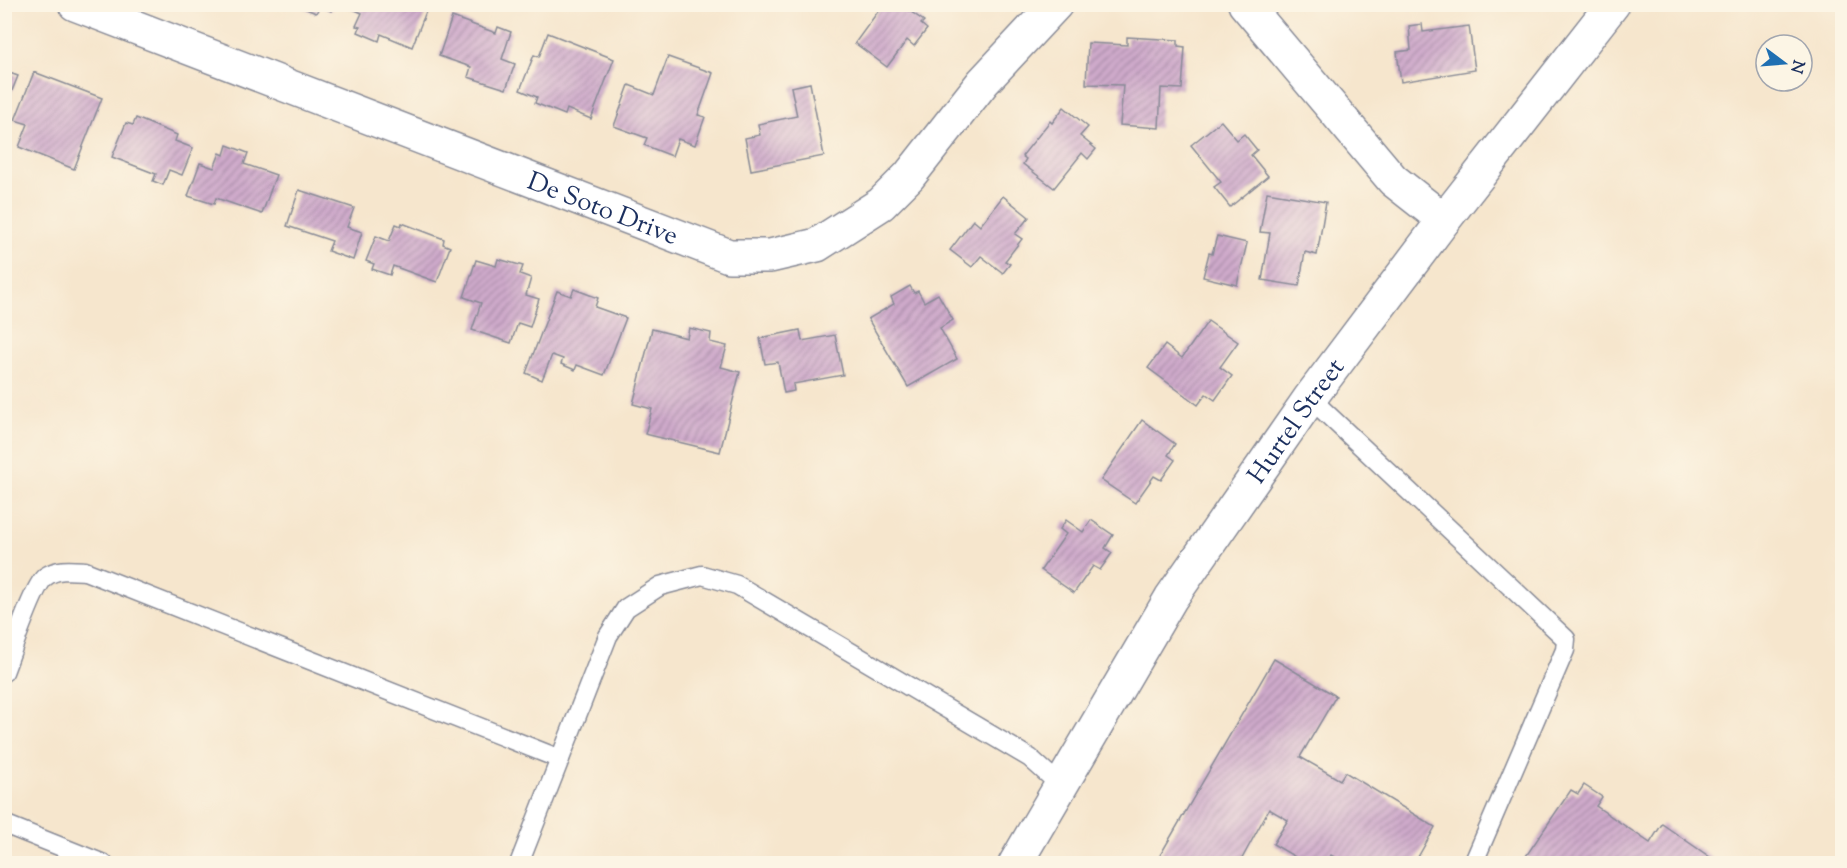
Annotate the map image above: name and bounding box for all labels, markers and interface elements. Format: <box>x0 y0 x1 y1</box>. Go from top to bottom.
north arrow <box>1754 33 1814 93</box>
text: N <box>1783 57 1809 76</box>
street label: De Soto Drive <box>521 164 683 256</box>
street label: Hurtel Street <box>1240 351 1355 492</box>

